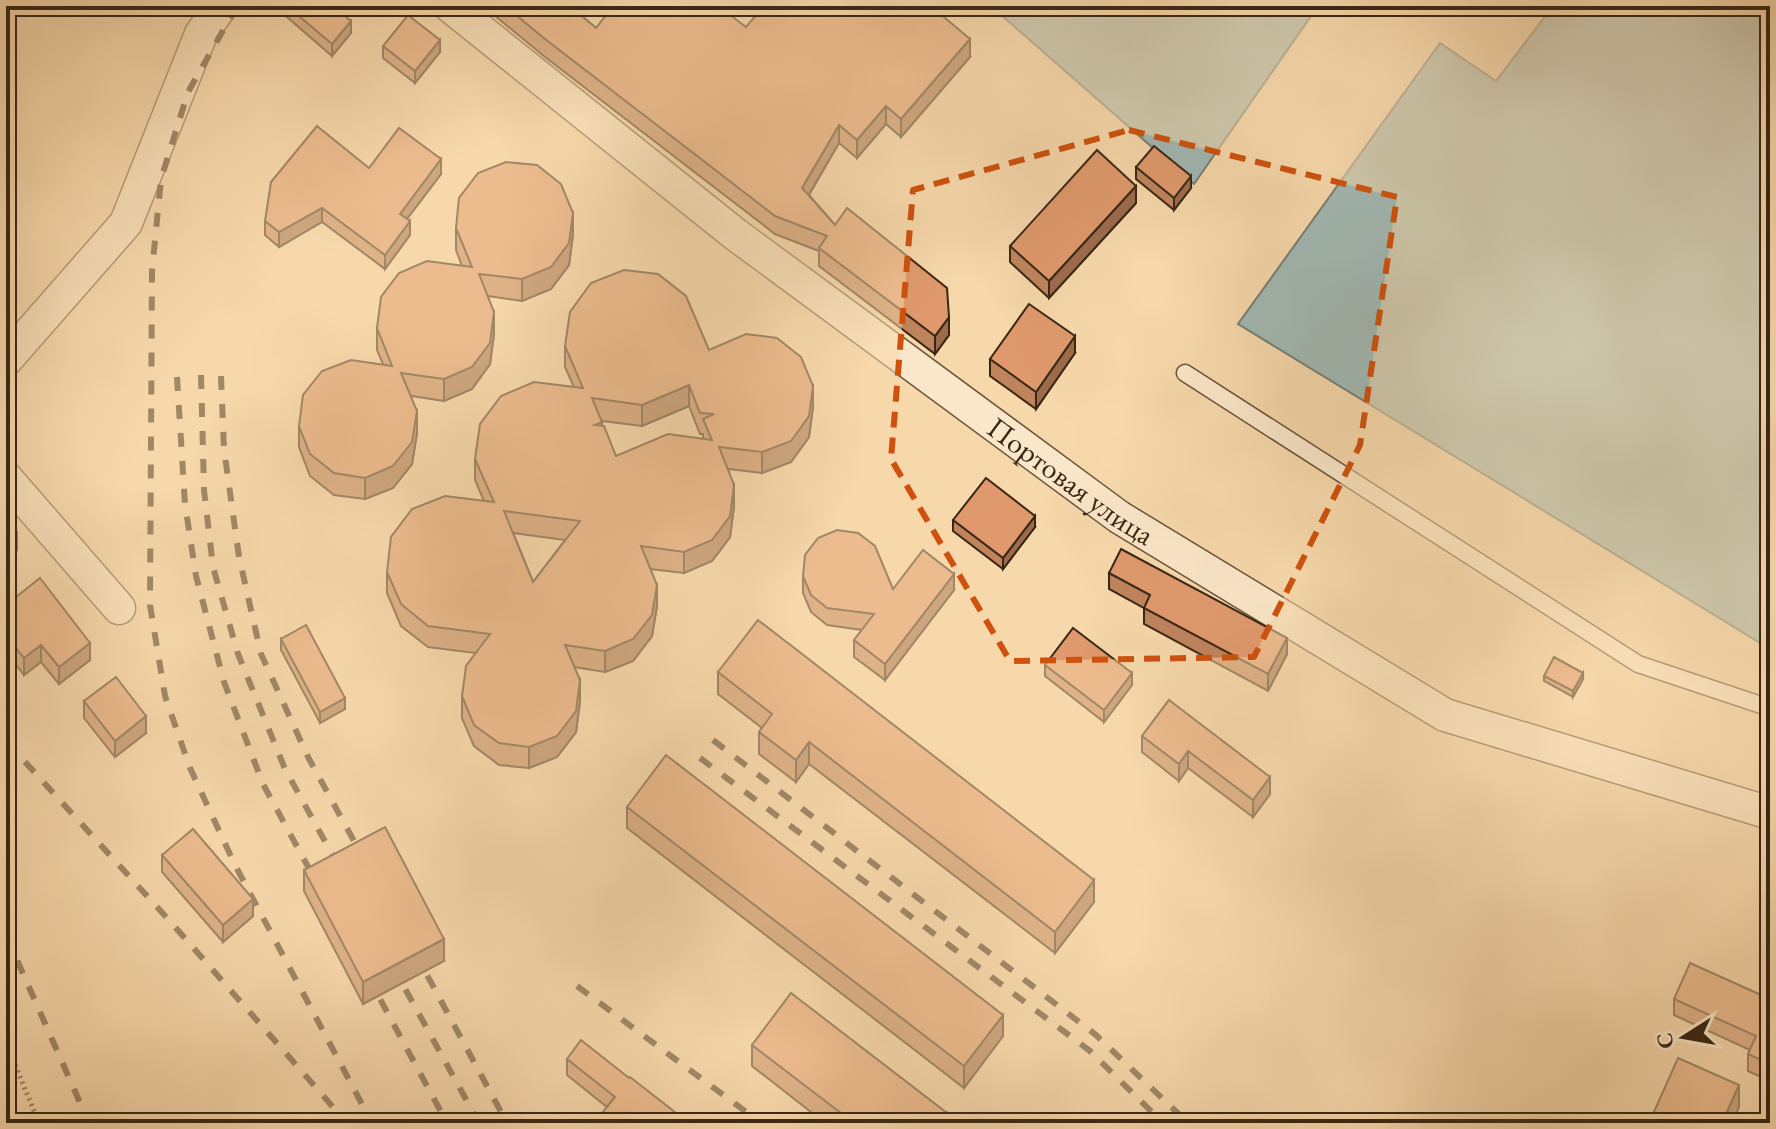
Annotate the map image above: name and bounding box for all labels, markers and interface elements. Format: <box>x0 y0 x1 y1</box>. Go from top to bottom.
street label: Портовая улица <box>980 407 1162 554</box>
north arrow <box>1644 997 1724 1077</box>
text: С <box>1649 1030 1681 1051</box>

